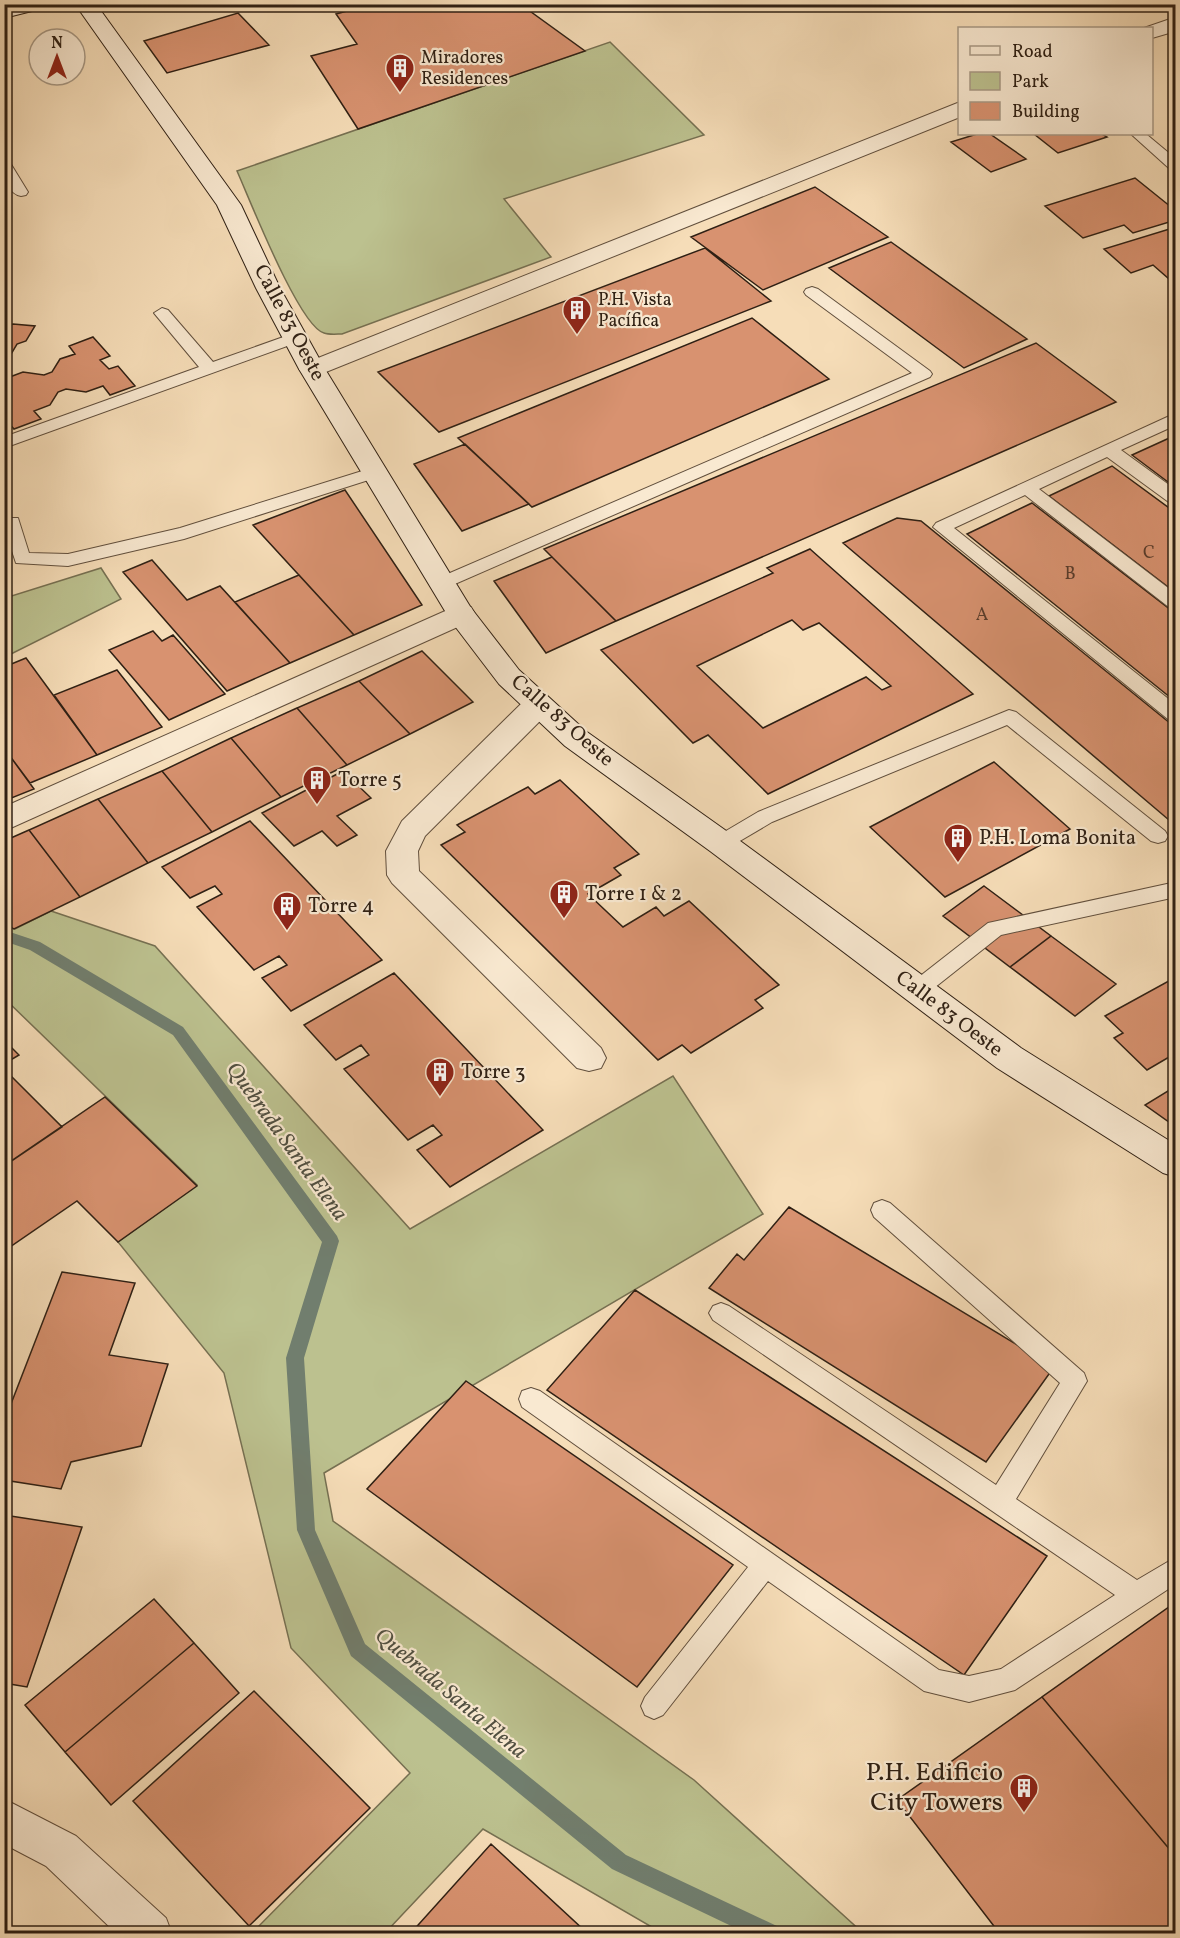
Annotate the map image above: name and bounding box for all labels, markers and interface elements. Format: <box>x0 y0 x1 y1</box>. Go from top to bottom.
north arrow <box>27 27 87 87</box>
legend <box>958 27 1153 135</box>
text: N <box>51 33 63 55</box>
text: Road <box>1012 40 1053 65</box>
place label: Miradores Residences <box>421 46 508 92</box>
building icon: Miradores Residences <box>384 52 416 94</box>
text: Park <box>1012 70 1049 95</box>
text: Building <box>1012 100 1080 125</box>
street label: Calle 83 Oeste <box>246 260 332 386</box>
place label: P.H. Vista Pacífica <box>598 288 672 334</box>
building icon: P.H. Vista Pacífica <box>561 294 593 336</box>
house number: C <box>1143 541 1155 566</box>
house number: B <box>1064 562 1076 587</box>
house number: A <box>976 603 989 628</box>
street label: Calle 83 Oeste <box>504 668 620 774</box>
building icon: Torre 5 <box>301 764 333 806</box>
place label: Torre 5 <box>338 766 402 795</box>
building icon: P.H. Loma Bonita <box>942 822 974 864</box>
place label: P.H. Loma Bonita <box>979 824 1136 853</box>
building icon: Torre 1 & 2 <box>548 878 580 920</box>
place label: Torre 1 & 2 <box>585 880 682 909</box>
building icon: Torre 4 <box>271 890 303 932</box>
place label: Torre 4 <box>308 892 374 921</box>
street label: Calle 83 Oeste <box>889 964 1009 1064</box>
water label: Quebrada Santa Elena <box>218 1056 354 1228</box>
building icon: Torre 3 <box>424 1056 456 1098</box>
place label: Torre 3 <box>461 1058 526 1087</box>
water label: Quebrada Santa Elena <box>367 1621 533 1767</box>
place label: P.H. Edificio City Towers <box>866 1755 1003 1821</box>
building icon: P.H. Edificio City Towers <box>1008 1772 1040 1814</box>

